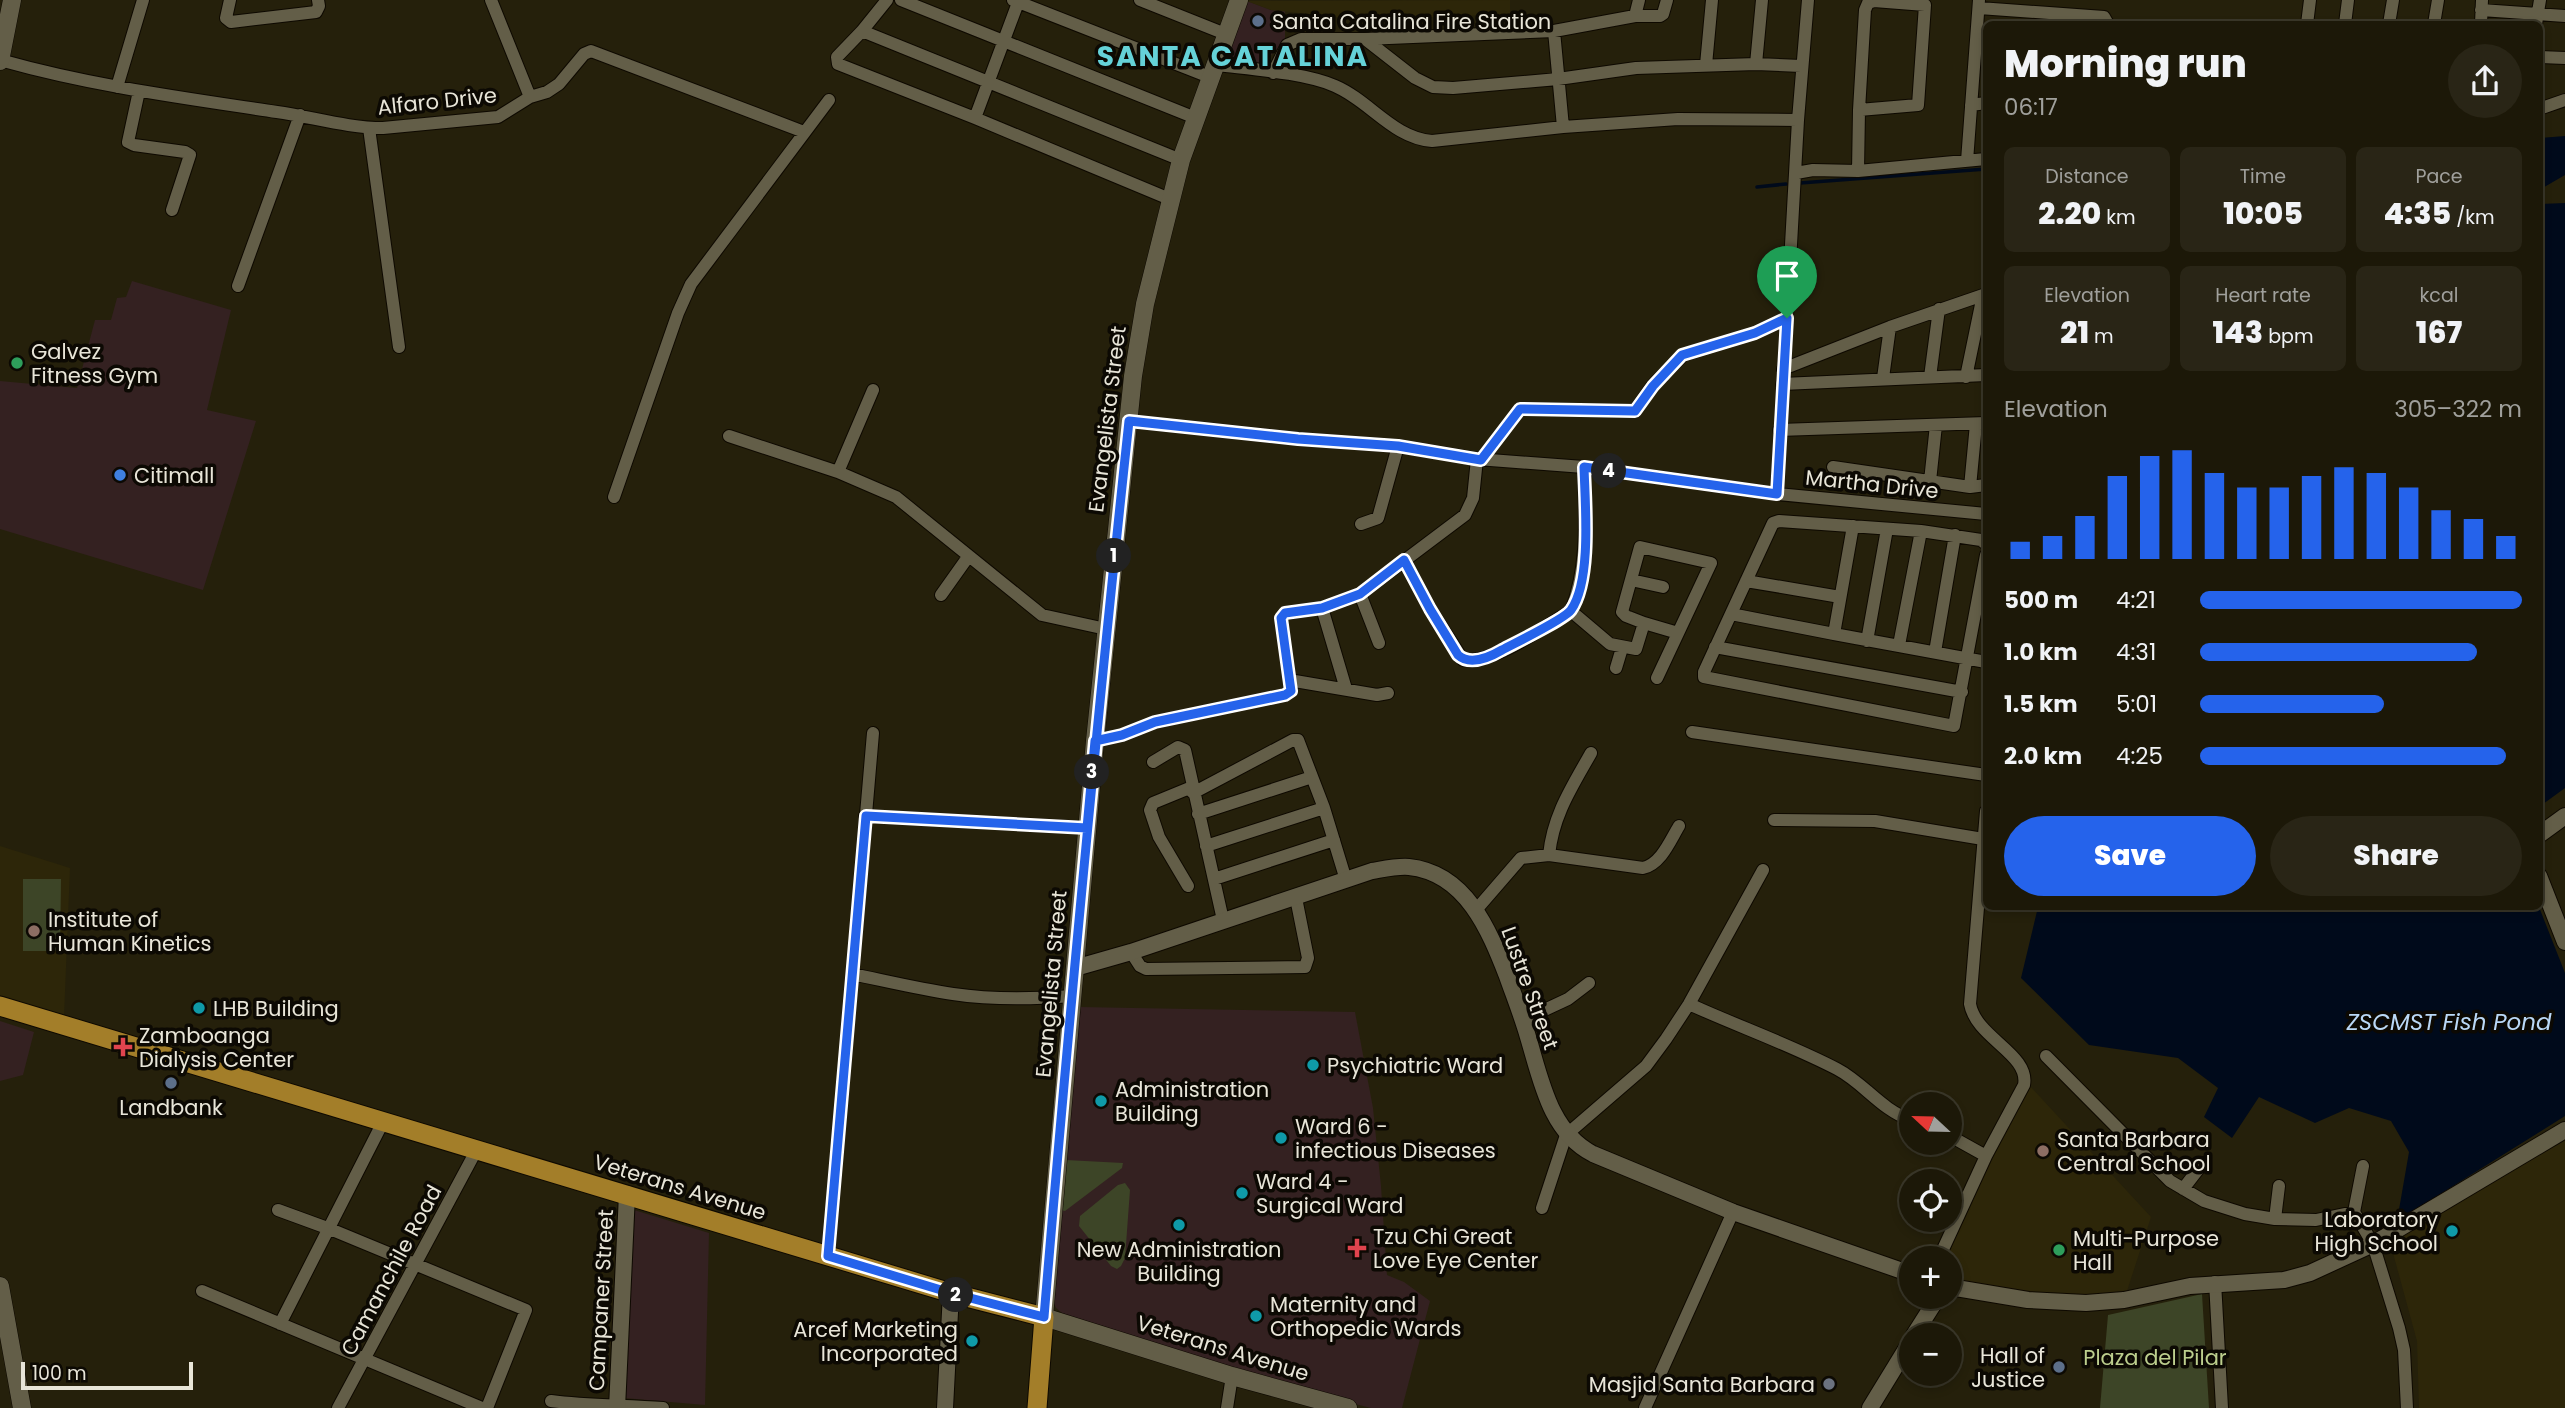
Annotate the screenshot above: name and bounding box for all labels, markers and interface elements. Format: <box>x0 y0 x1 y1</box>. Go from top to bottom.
place label: Santa Catalina Fire Station <box>1272 7 1551 36</box>
marker: Santa Catalina Fire Station <box>1250 13 1266 29</box>
district label: SANTA CATALINA <box>1097 37 1369 76</box>
text: Morning run <box>2004 37 2247 90</box>
button: share <box>2448 44 2522 118</box>
street label: Alfaro Drive <box>376 80 498 122</box>
text: 06:17 <box>2004 91 2058 123</box>
text: Distance <box>2045 163 2129 190</box>
text: Time <box>2240 163 2286 190</box>
text: Pace <box>2415 163 2463 190</box>
text: 2.20 <box>2038 192 2101 235</box>
text: 10:05 <box>2223 192 2303 235</box>
text: 4:35 <box>2383 192 2451 235</box>
text: km <box>2101 204 2136 231</box>
text: /km <box>2451 204 2495 231</box>
pin <box>1757 246 1817 318</box>
icon: arrive <box>1768 257 1806 295</box>
text: Elevation <box>2044 282 2130 309</box>
text: Heart rate <box>2215 282 2311 309</box>
text: kcal <box>2420 282 2458 309</box>
text: 21 <box>2060 311 2089 354</box>
text: 143 <box>2213 311 2263 354</box>
text: 167 <box>2416 311 2462 354</box>
text: m <box>2089 323 2114 350</box>
text: bpm <box>2263 323 2313 350</box>
street label: Evangelista Street <box>1081 324 1133 514</box>
place label: Galvez Fitness Gym <box>31 337 158 390</box>
marker: Galvez Fitness Gym <box>9 355 25 371</box>
text: Elevation <box>2004 393 2108 425</box>
text: 305–322 m <box>2394 393 2522 425</box>
pin: 4 <box>1592 454 1626 489</box>
text: 4 <box>1602 457 1615 484</box>
place label: Citimall <box>134 461 214 490</box>
street label: Martha Drive <box>1804 463 1940 505</box>
marker: Citimall <box>112 467 128 483</box>
pin: 1 <box>1096 538 1132 574</box>
text: 1 <box>1110 542 1117 569</box>
text: 500 m <box>2004 584 2078 616</box>
text: 4:21 <box>2116 584 2156 616</box>
text: 1.0 km <box>2004 636 2078 668</box>
text: 4:31 <box>2116 636 2156 668</box>
text: 1.5 km <box>2004 688 2078 720</box>
text: 5:01 <box>2116 688 2157 720</box>
text: 2.0 km <box>2004 740 2082 772</box>
text: 4:25 <box>2116 740 2163 772</box>
pin: 3 <box>1074 754 1110 790</box>
text: 3 <box>1086 758 1097 785</box>
button: Save <box>2004 816 2256 896</box>
button: Share <box>2270 816 2522 896</box>
street label: Evangelista Street <box>1028 889 1074 1079</box>
place label: Institute of Human Kinetics <box>48 905 212 958</box>
street label: Lustre Street <box>1494 922 1566 1054</box>
marker: Institute of Human Kinetics <box>26 923 42 939</box>
place label: LHB Building <box>213 994 339 1023</box>
marker: LHB Building <box>191 1000 207 1016</box>
water label: ZSCMST Fish Pond <box>2345 1006 2552 1038</box>
place label: Zamboanga Dialysis Center <box>139 1021 294 1074</box>
marker: Zamboanga Dialysis Center <box>113 1037 133 1057</box>
place label: Psychiatric Ward <box>1327 1051 1503 1080</box>
marker: Psychiatric Ward <box>1305 1057 1321 1073</box>
marker: Landbank <box>163 1075 179 1091</box>
place label: Administration Building <box>1115 1075 1269 1128</box>
north arrow <box>1899 1092 1962 1155</box>
map controls <box>1899 1092 1962 1386</box>
place label: Landbank <box>119 1093 223 1122</box>
marker: Administration Building <box>1093 1093 1109 1109</box>
place label: Ward 6 - infectious Diseases <box>1295 1112 1496 1165</box>
place label: Santa Barbara Central School <box>2057 1125 2211 1178</box>
marker: Ward 6 - infectious Diseases <box>1273 1130 1289 1146</box>
marker: Santa Barbara Central School <box>2035 1143 2051 1159</box>
street label: Veterans Avenue <box>590 1147 770 1227</box>
place label: Ward 4 - Surgical Ward <box>1256 1167 1403 1220</box>
button: locate <box>1899 1169 1962 1232</box>
street label: Camanchile Road <box>334 1180 448 1360</box>
marker: Ward 4 - Surgical Ward <box>1234 1185 1250 1201</box>
place label: Laboratory High School <box>2314 1205 2438 1258</box>
street label: Campaner Street <box>582 1208 620 1392</box>
marker: New Administration Building <box>1171 1217 1187 1233</box>
place label: Tzu Chi Great Love Eye Center <box>1373 1222 1538 1275</box>
marker: Laboratory High School <box>2444 1223 2460 1239</box>
place label: Multi-Purpose Hall <box>2073 1224 2219 1277</box>
place label: New Administration Building <box>1077 1235 1281 1288</box>
marker: Tzu Chi Great Love Eye Center <box>1347 1238 1367 1258</box>
marker: Multi-Purpose Hall <box>2051 1242 2067 1258</box>
button: + <box>1899 1246 1962 1309</box>
pin: 2 <box>939 1278 974 1312</box>
text: 2 <box>950 1281 961 1308</box>
place label: Maternity and Orthopedic Wards <box>1270 1290 1461 1343</box>
street label: Veterans Avenue <box>1133 1308 1313 1388</box>
marker: Maternity and Orthopedic Wards <box>1248 1308 1264 1324</box>
place label: Arcef Marketing Incorporated <box>793 1315 958 1368</box>
button: − <box>1899 1323 1962 1386</box>
marker: Arcef Marketing Incorporated <box>964 1333 980 1349</box>
place label: Hall of Justice <box>1971 1341 2045 1394</box>
park label: Plaza del Pilar <box>2083 1343 2227 1372</box>
scale bar <box>21 1359 192 1391</box>
marker: Hall of Justice <box>2051 1359 2067 1375</box>
text: 100 m <box>32 1360 87 1387</box>
place label: Masjid Santa Barbara <box>1589 1370 1815 1399</box>
marker: Masjid Santa Barbara <box>1821 1376 1837 1392</box>

